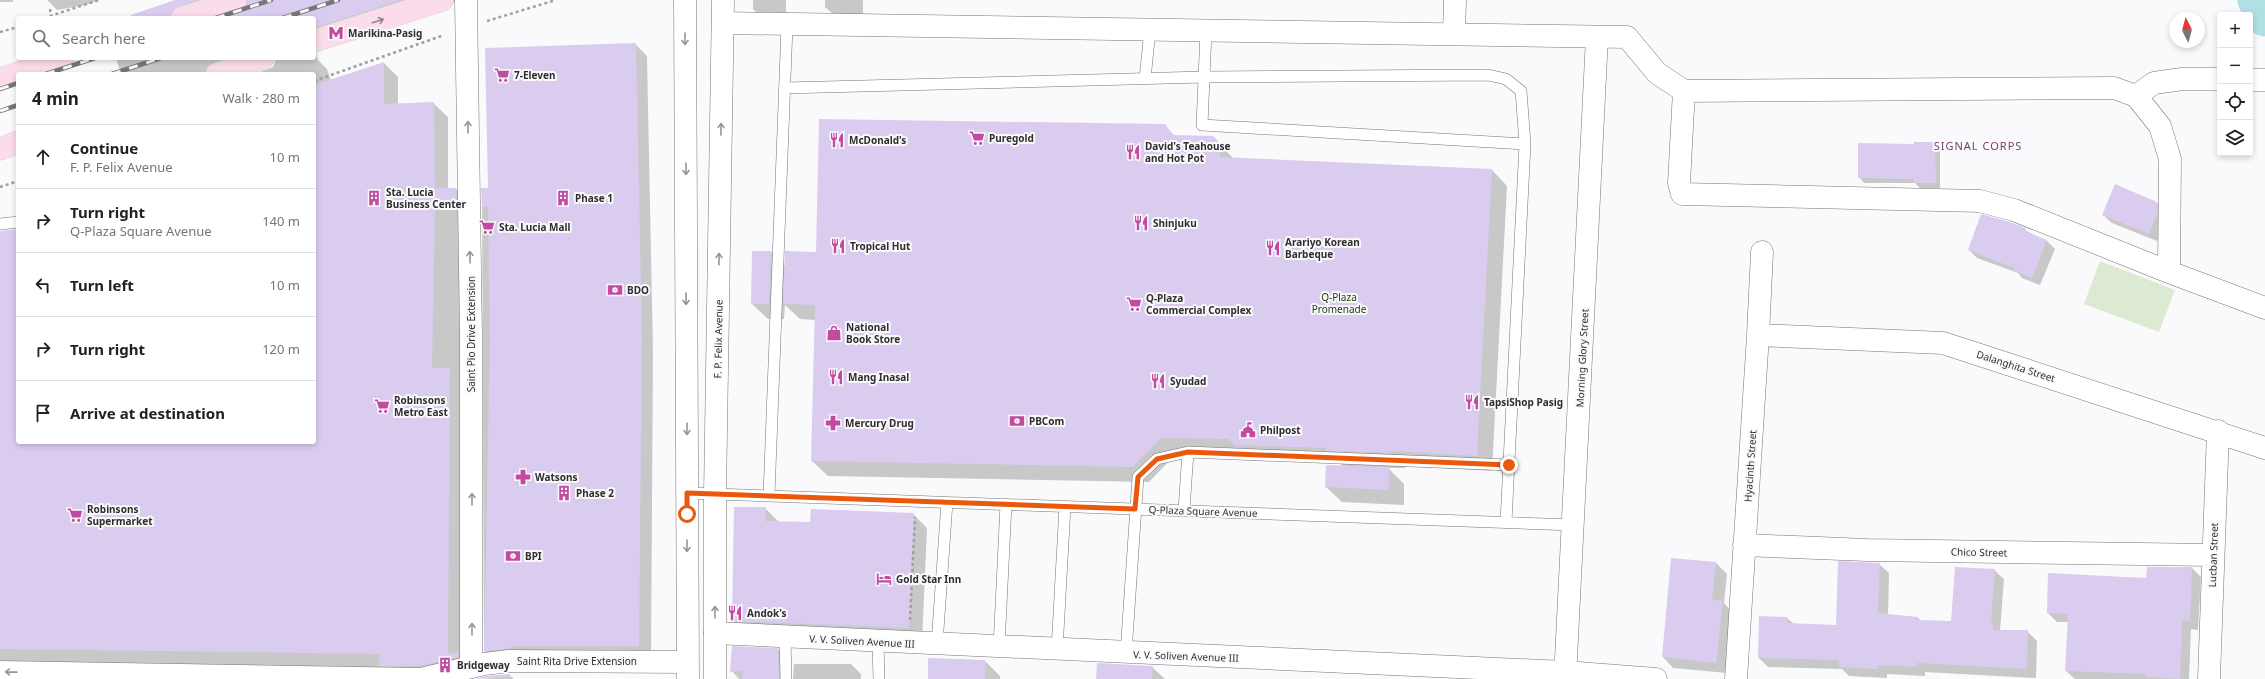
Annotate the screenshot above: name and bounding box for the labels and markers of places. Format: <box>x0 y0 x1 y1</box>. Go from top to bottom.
metro station icon: Marikina-Pasig <box>327 24 345 42</box>
place label: Marikina-Pasig <box>348 26 422 40</box>
supermarket icon: 7-Eleven <box>493 66 511 84</box>
place label: 7-Eleven <box>514 68 555 82</box>
supermarket icon: Puregold <box>968 129 986 147</box>
restaurant icon: McDonald's <box>828 131 846 149</box>
place label: Puregold <box>989 131 1034 145</box>
place label: McDonald's <box>849 133 906 147</box>
place label: David's Teahouse and Hot Pot <box>1145 139 1231 165</box>
restaurant icon: David's Teahouse and Hot Pot <box>1124 143 1142 161</box>
place label: Sta. Lucia Business Center <box>386 185 466 211</box>
building icon: Sta. Lucia Business Center <box>365 189 383 207</box>
building icon: Phase 1 <box>554 189 572 207</box>
place label: Phase 1 <box>575 191 613 205</box>
restaurant icon: Shinjuku <box>1132 214 1150 232</box>
place label: Shinjuku <box>1153 216 1197 230</box>
supermarket icon: Sta. Lucia Mall <box>478 218 496 236</box>
place label: Sta. Lucia Mall <box>499 220 570 234</box>
place label: Arariyo Korean Barbeque <box>1285 235 1360 261</box>
restaurant icon: Tropical Hut <box>829 237 847 255</box>
place label: Tropical Hut <box>850 239 911 253</box>
restaurant icon: Arariyo Korean Barbeque <box>1264 239 1282 257</box>
bank icon: BDO <box>606 281 624 299</box>
place label: BDO <box>627 283 649 297</box>
place label: Q-Plaza Commercial Complex <box>1146 291 1252 317</box>
supermarket icon: Q-Plaza Commercial Complex <box>1125 295 1143 313</box>
place label: National Book Store <box>846 320 900 346</box>
shop icon: National Book Store <box>825 324 843 342</box>
restaurant icon: Mang Inasal <box>827 368 845 386</box>
place label: Mang Inasal <box>848 370 909 384</box>
restaurant icon: Syudad <box>1149 372 1167 390</box>
place label: Syudad <box>1170 374 1206 388</box>
place label: Robinsons Metro East <box>394 393 448 419</box>
restaurant icon: TapsiShop Pasig <box>1463 393 1481 411</box>
place label: TapsiShop Pasig <box>1484 395 1563 409</box>
supermarket icon: Robinsons Metro East <box>373 397 391 415</box>
bank icon: PBCom <box>1008 412 1026 430</box>
pharmacy icon: Mercury Drug <box>824 414 842 432</box>
place label: PBCom <box>1029 414 1065 428</box>
place label: Mercury Drug <box>845 416 914 430</box>
public building icon: Philpost <box>1239 421 1257 439</box>
place label: Philpost <box>1260 423 1301 437</box>
pharmacy icon: Watsons <box>514 468 532 486</box>
place label: Watsons <box>535 470 578 484</box>
building icon: Phase 2 <box>555 484 573 502</box>
place label: Phase 2 <box>576 486 614 500</box>
place label: Robinsons Supermarket <box>87 502 153 528</box>
supermarket icon: Robinsons Supermarket <box>66 506 84 524</box>
bank icon: BPI <box>504 547 522 565</box>
place label: BPI <box>525 549 542 563</box>
hotel icon: Gold Star Inn <box>875 570 893 588</box>
place label: Gold Star Inn <box>896 572 961 586</box>
restaurant icon: Andok's <box>726 604 744 622</box>
place label: Andok's <box>747 606 787 620</box>
building icon: Bridgeway <box>436 656 454 674</box>
place label: Bridgeway <box>457 658 510 672</box>

